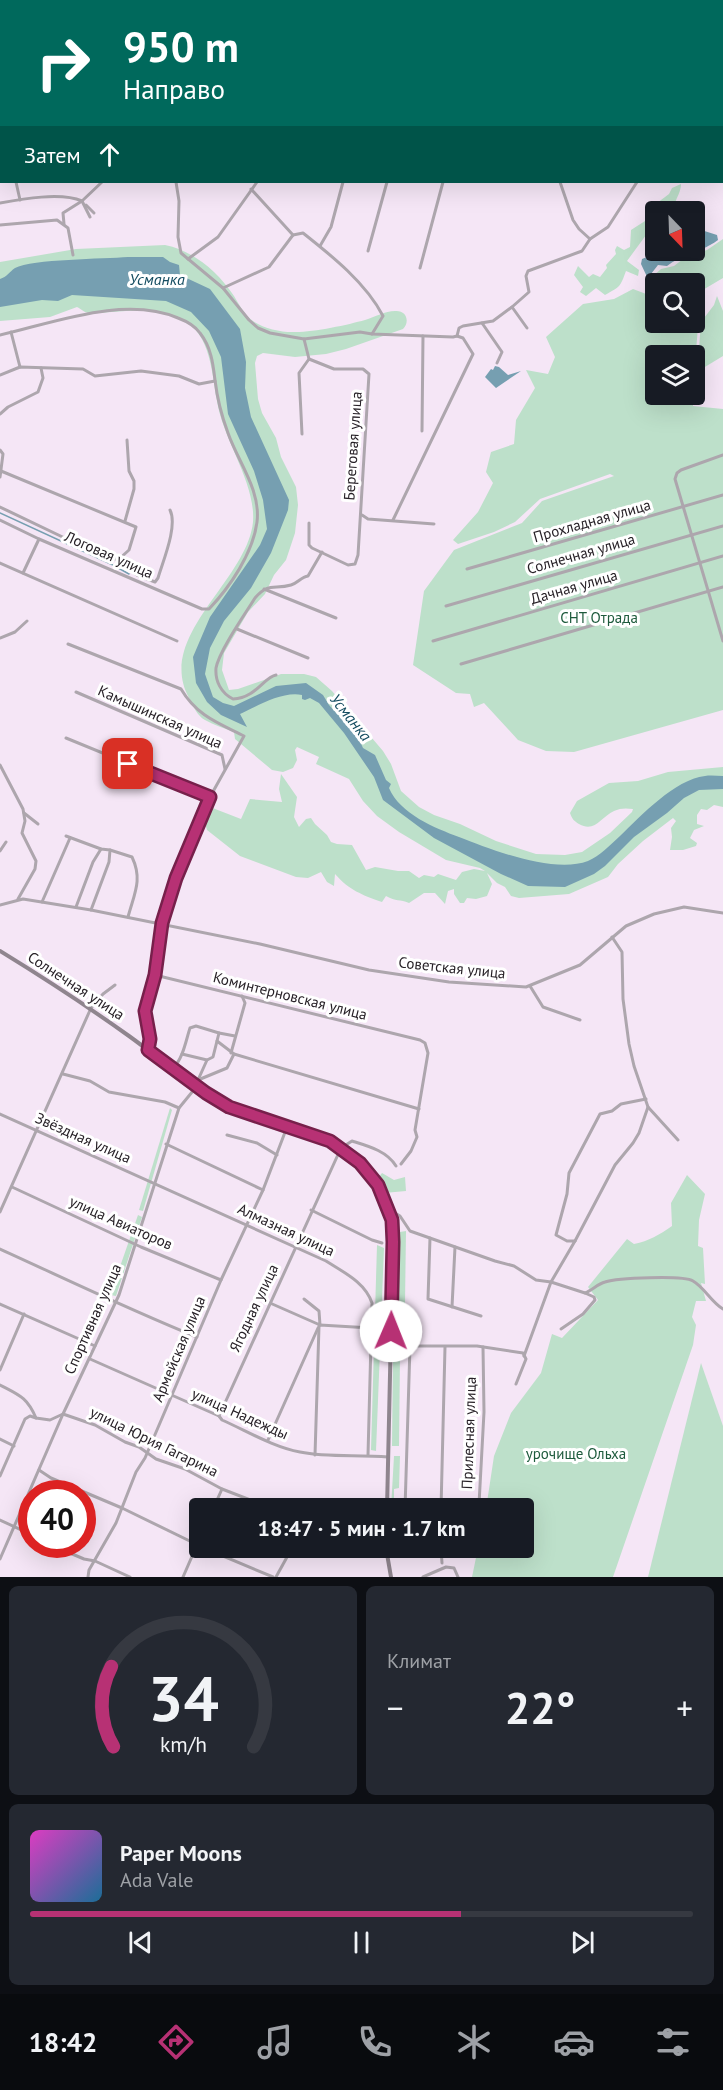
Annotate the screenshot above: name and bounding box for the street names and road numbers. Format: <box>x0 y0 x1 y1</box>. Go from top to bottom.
street label: Береговая улица <box>339 391 366 501</box>
street label: Прохладная улица <box>531 495 653 546</box>
street label: Логовая улица <box>61 526 156 583</box>
street label: Солнечная улица <box>525 529 637 578</box>
street label: Дачная улица <box>528 565 620 608</box>
street label: Камышинская улица <box>95 681 225 753</box>
street label: Солнечная улица <box>24 947 128 1024</box>
street label: Советская улица <box>398 952 507 983</box>
street label: Коминтерновская улица <box>211 967 369 1024</box>
street label: Звёздная улица <box>32 1108 134 1167</box>
street label: улица Авиаторов <box>67 1191 176 1254</box>
street label: Алмазная улица <box>235 1199 338 1260</box>
street label: Спортивная улица <box>60 1261 125 1377</box>
street label: Ягодная улица <box>225 1261 282 1355</box>
street label: Армейская улица <box>148 1293 209 1405</box>
street label: Прилесная улица <box>457 1376 480 1490</box>
street label: улица Надежды <box>189 1384 291 1443</box>
street label: улица Юрия Гагарина <box>87 1402 221 1481</box>

